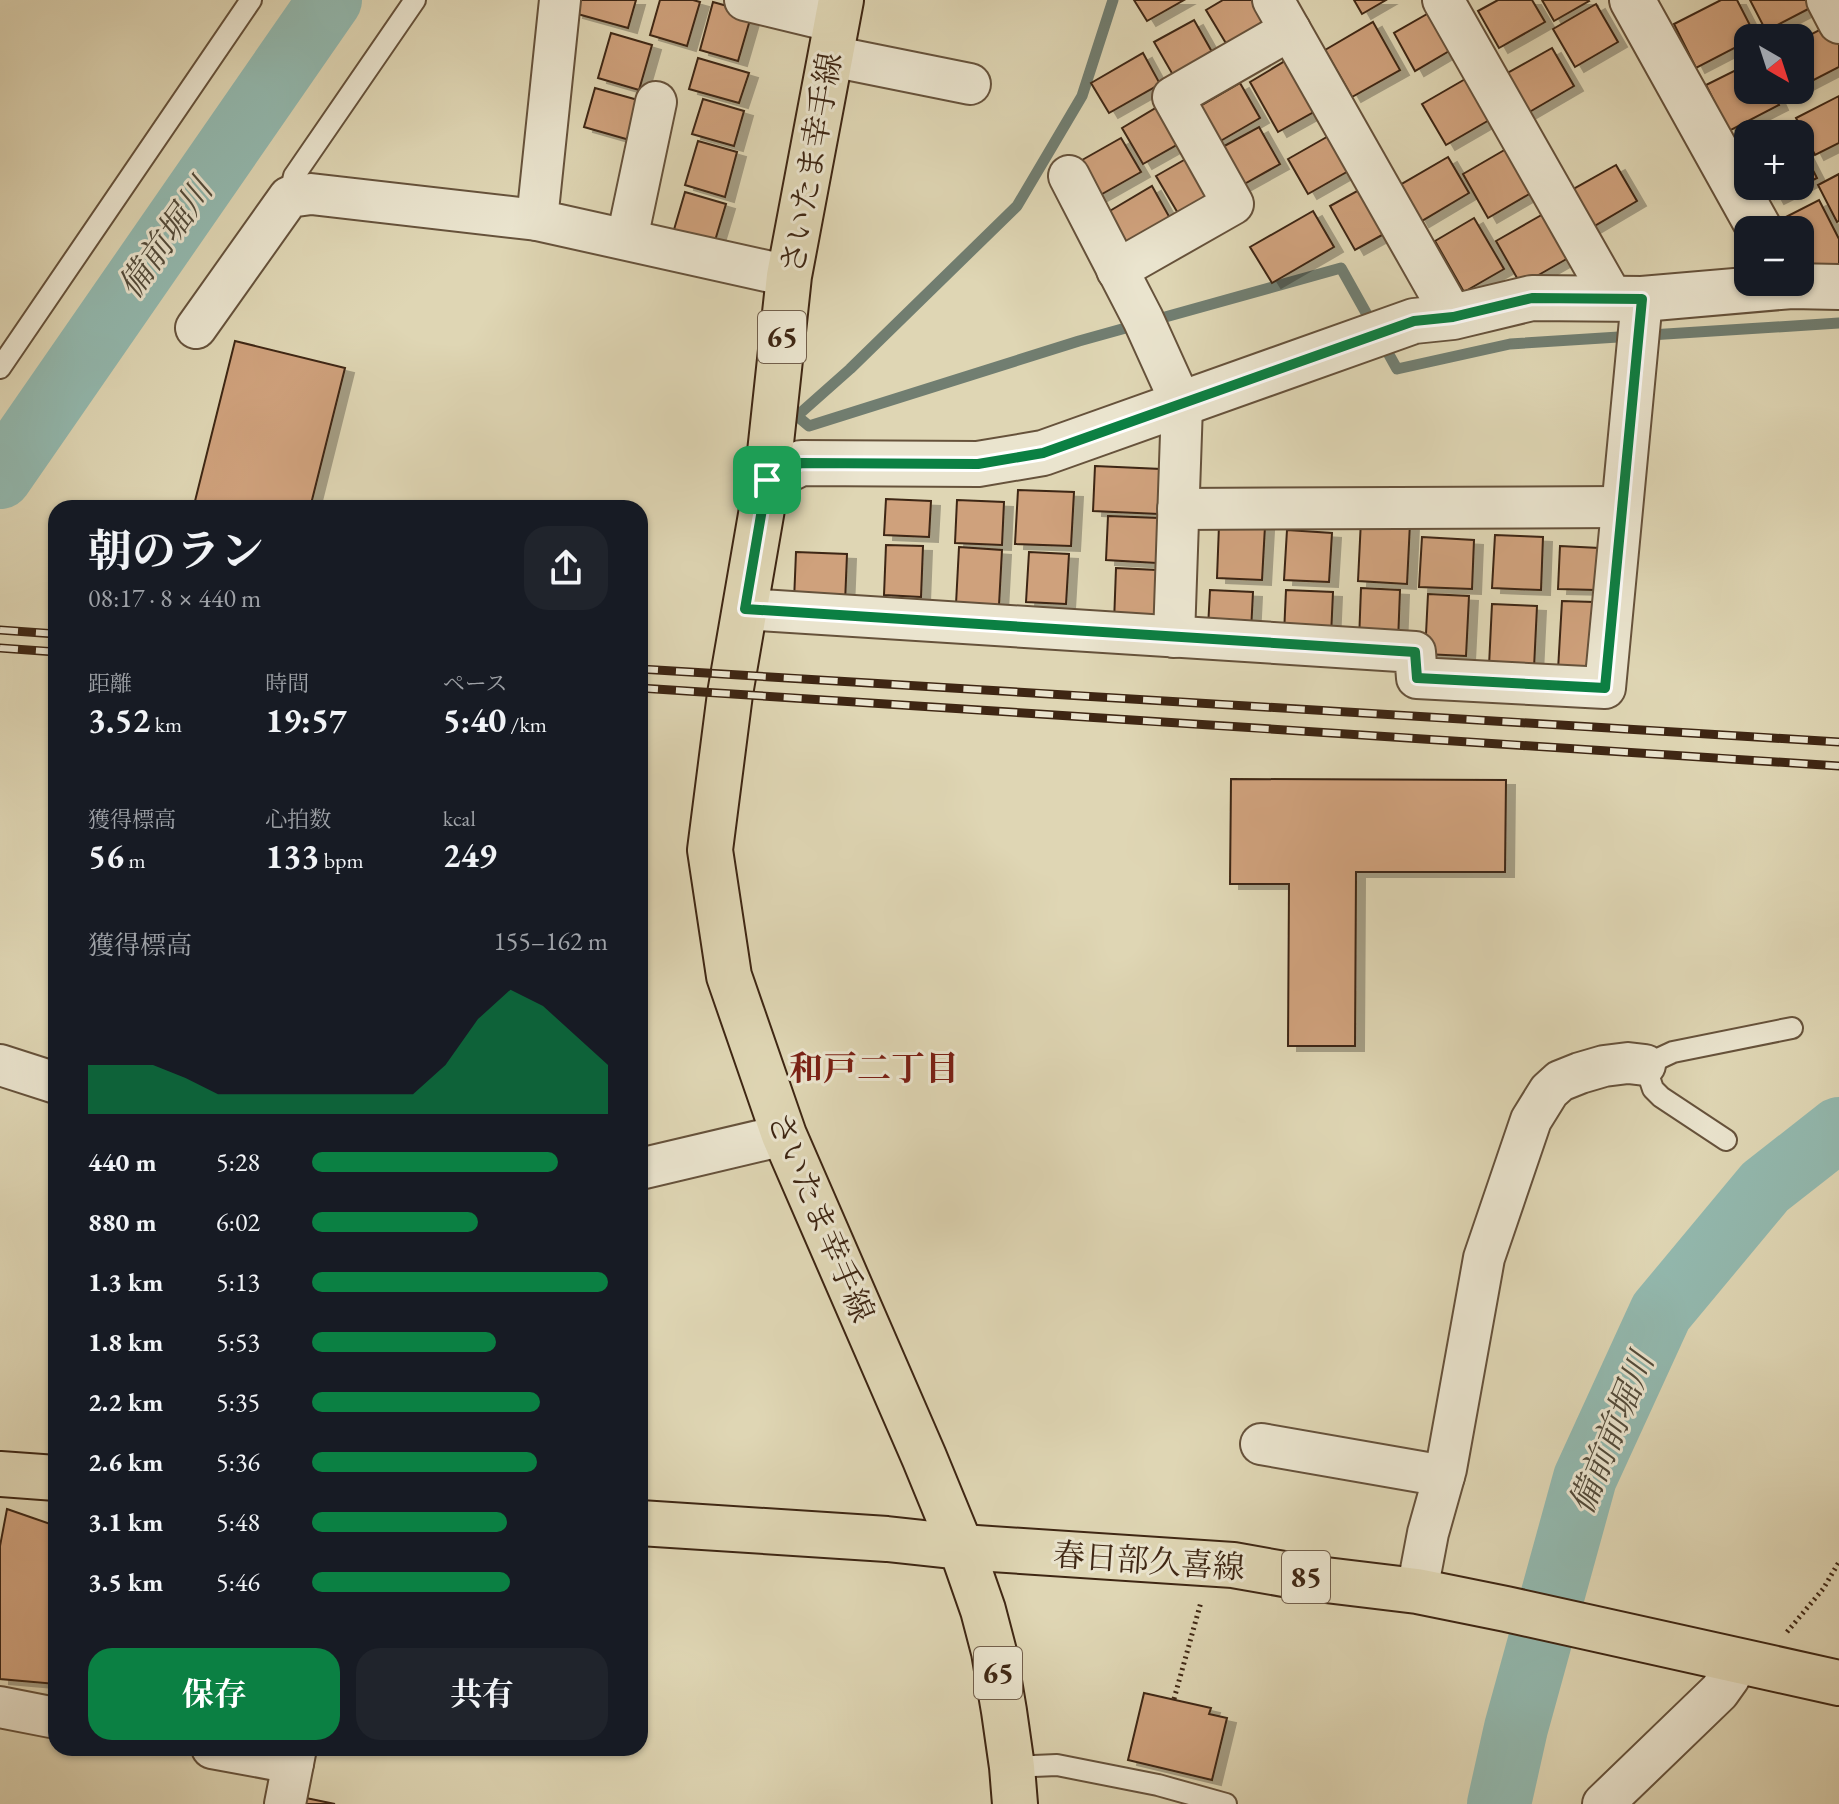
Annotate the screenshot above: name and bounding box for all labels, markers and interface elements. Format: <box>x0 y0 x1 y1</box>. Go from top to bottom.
north arrow <box>1734 24 1814 104</box>
map controls <box>1734 24 1814 296</box>
street label: さいたま幸手線 <box>771 49 851 277</box>
button: + <box>1734 120 1814 200</box>
water label: 備前堀川 <box>108 166 224 306</box>
button: − <box>1734 216 1814 296</box>
road number: 65 <box>758 311 806 363</box>
pin <box>733 446 801 514</box>
icon: arrive <box>745 458 789 502</box>
text: 朝のラン <box>88 522 264 579</box>
button: share <box>524 526 608 610</box>
text: 08:17 · 8 × 440 m <box>88 581 261 615</box>
text: 距離 <box>88 669 132 698</box>
text: 時間 <box>265 669 309 698</box>
text: ペース <box>443 669 508 698</box>
text: 3.52 <box>88 698 150 742</box>
text: 19:57 <box>265 698 347 742</box>
text: 5:40 <box>443 698 506 742</box>
text: km <box>150 710 182 739</box>
text: /km <box>506 710 547 739</box>
text: kcal <box>443 804 476 833</box>
text: 獲得標高 <box>88 805 176 834</box>
text: 心拍数 <box>265 805 331 834</box>
text: 249 <box>443 833 497 877</box>
text: 56 <box>88 834 124 878</box>
text: 133 <box>265 834 319 878</box>
text: m <box>124 846 146 875</box>
text: bpm <box>319 846 364 875</box>
text: 155–162 m <box>493 924 608 958</box>
text: 獲得標高 <box>88 928 192 962</box>
district label: 和戸二丁目 <box>789 1046 959 1090</box>
street label: さいたま幸手線 <box>758 1106 884 1328</box>
text: 440 m <box>88 1145 156 1179</box>
text: 5:28 <box>216 1145 260 1179</box>
text: 880 m <box>88 1205 156 1239</box>
text: 6:02 <box>216 1205 260 1239</box>
text: 1.3 km <box>88 1265 163 1299</box>
text: 5:13 <box>216 1265 260 1299</box>
text: 1.8 km <box>88 1325 163 1359</box>
text: 5:53 <box>216 1325 260 1359</box>
water label: 備前前堀川 <box>1559 1342 1665 1520</box>
text: 2.2 km <box>88 1385 163 1419</box>
text: 5:35 <box>216 1385 260 1419</box>
text: 2.6 km <box>88 1445 163 1479</box>
text: 5:36 <box>216 1445 260 1479</box>
text: 3.1 km <box>88 1505 163 1539</box>
text: 5:48 <box>216 1505 260 1539</box>
street label: 春日部久喜線 <box>1052 1533 1246 1589</box>
road number: 85 <box>1282 1551 1330 1603</box>
text: 3.5 km <box>88 1565 163 1599</box>
text: 5:46 <box>216 1565 260 1599</box>
road number: 65 <box>974 1647 1022 1699</box>
button: 保存 <box>88 1648 340 1740</box>
button: 共有 <box>356 1648 608 1740</box>

